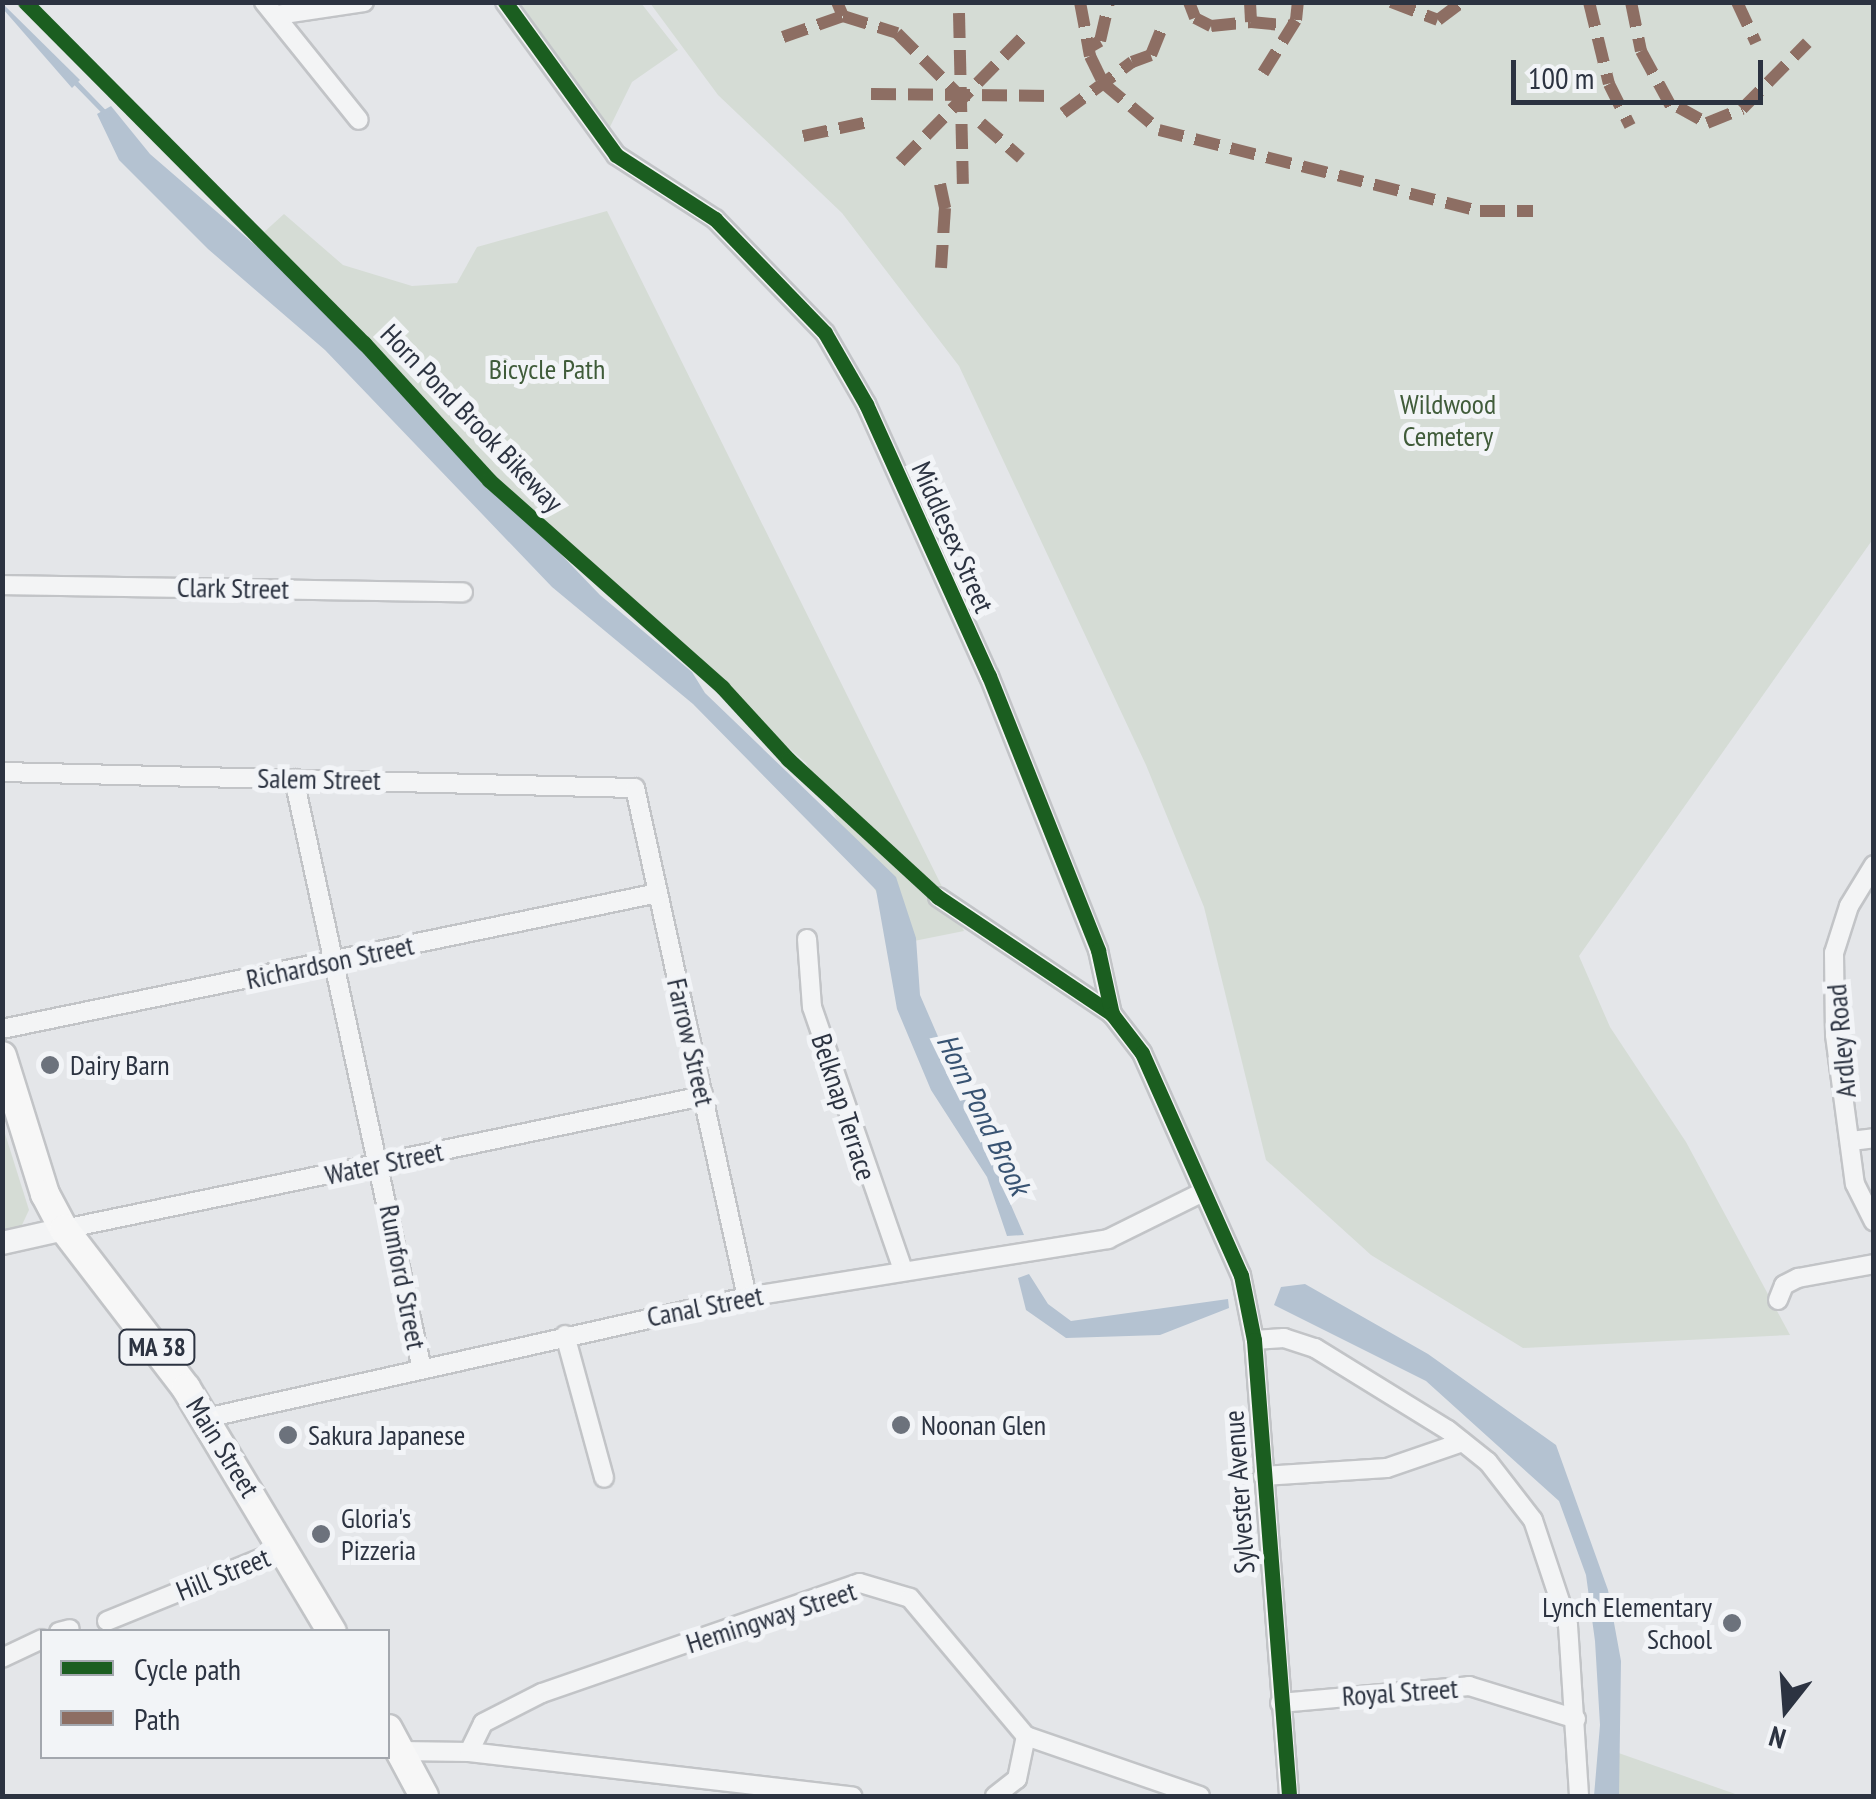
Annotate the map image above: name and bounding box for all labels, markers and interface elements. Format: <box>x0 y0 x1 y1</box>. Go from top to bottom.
scale bar <box>1516 40 1768 102</box>
text: 100 m <box>1528 58 1594 97</box>
street label: Horn Pond Brook Bikeway <box>374 317 570 519</box>
park label: Bicycle Path <box>489 352 605 386</box>
park label: Wildwood Cemetery <box>1400 387 1496 453</box>
street label: Middlesex Street <box>905 456 1001 618</box>
street label: Clark Street <box>176 570 290 606</box>
street label: Salem Street <box>257 761 381 797</box>
street label: Richardson Street <box>243 928 417 996</box>
street label: Farrow Street <box>660 975 722 1109</box>
street label: Ardley Road <box>1819 982 1863 1100</box>
water label: Horn Pond Brook <box>929 1028 1039 1200</box>
street label: Belknap Terrace <box>804 1029 884 1185</box>
place label: Dairy Barn <box>70 1048 170 1082</box>
marker: Dairy Barn <box>39 1054 61 1076</box>
street label: Water Street <box>322 1134 446 1192</box>
street label: Rumford Street <box>373 1202 433 1352</box>
street label: Canal Street <box>644 1278 766 1334</box>
road number: MA 38 <box>117 1327 197 1367</box>
street label: Main Street <box>179 1391 267 1503</box>
place label: Noonan Glen <box>921 1408 1046 1442</box>
street label: Sylvester Avenue <box>1217 1409 1261 1575</box>
marker: Noonan Glen <box>890 1414 912 1436</box>
place label: Sakura Japanese <box>308 1418 465 1452</box>
marker: Sakura Japanese <box>277 1424 299 1446</box>
place label: Gloria's Pizzeria <box>341 1501 416 1567</box>
marker: Gloria's Pizzeria <box>310 1523 332 1545</box>
street label: Hill Street <box>171 1540 275 1608</box>
street label: Hemingway Street <box>681 1574 861 1660</box>
place label: Lynch Elementary School <box>1542 1590 1712 1656</box>
marker: Lynch Elementary School <box>1721 1612 1743 1634</box>
legend <box>40 1629 390 1759</box>
text: Cycle path <box>134 1649 241 1688</box>
north arrow <box>1736 1659 1836 1759</box>
street label: Royal Street <box>1341 1671 1459 1713</box>
text: Path <box>134 1699 180 1738</box>
text: N <box>1764 1718 1790 1758</box>

